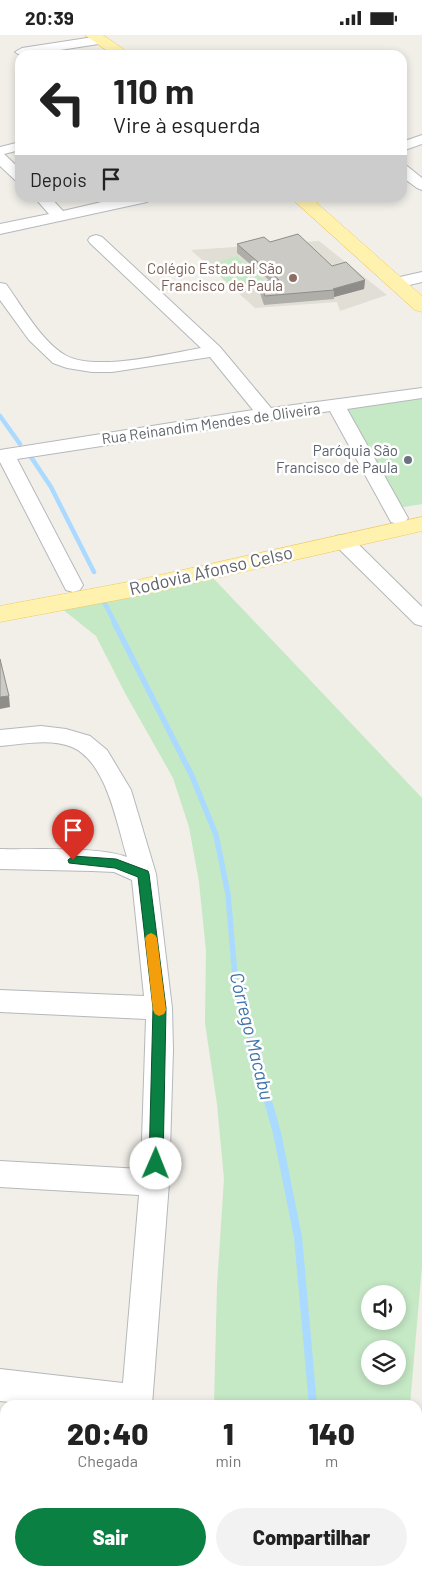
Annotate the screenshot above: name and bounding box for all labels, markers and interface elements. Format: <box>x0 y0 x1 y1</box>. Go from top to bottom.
text: 20:39 <box>25 6 74 29</box>
text: 110 m <box>113 69 194 111</box>
icon: left <box>30 70 95 135</box>
text: Vire à esquerda <box>113 111 260 137</box>
icon: arrive <box>97 165 125 193</box>
text: Depois <box>30 168 87 191</box>
place label: Colégio Estadual São Francisco de Paula <box>147 259 283 294</box>
marker: Colégio Estadual São Francisco de Paula <box>287 272 299 284</box>
street label: Rua Reinandim Mendes de Oliveira <box>100 399 321 447</box>
place label: Paróquia São Francisco de Paula <box>276 441 398 476</box>
marker: Paróquia São Francisco de Paula <box>402 454 414 466</box>
street label: Rodovia Afonso Celso <box>127 541 295 600</box>
pin <box>52 809 94 860</box>
icon: arrive <box>59 816 87 844</box>
water label: Córrego Macabu <box>226 970 279 1102</box>
position arrow <box>129 1137 181 1189</box>
map controls <box>361 1285 406 1385</box>
button: sound <box>361 1285 406 1330</box>
button: layers <box>361 1340 406 1385</box>
text: 20:40 <box>67 1415 148 1451</box>
text: 1 <box>223 1415 234 1451</box>
text: 140 <box>308 1415 355 1451</box>
text: Chegada <box>77 1451 138 1470</box>
text: min <box>215 1451 241 1470</box>
text: m <box>325 1451 338 1470</box>
button: Sair <box>15 1508 206 1566</box>
button: Compartilhar <box>216 1508 407 1566</box>

